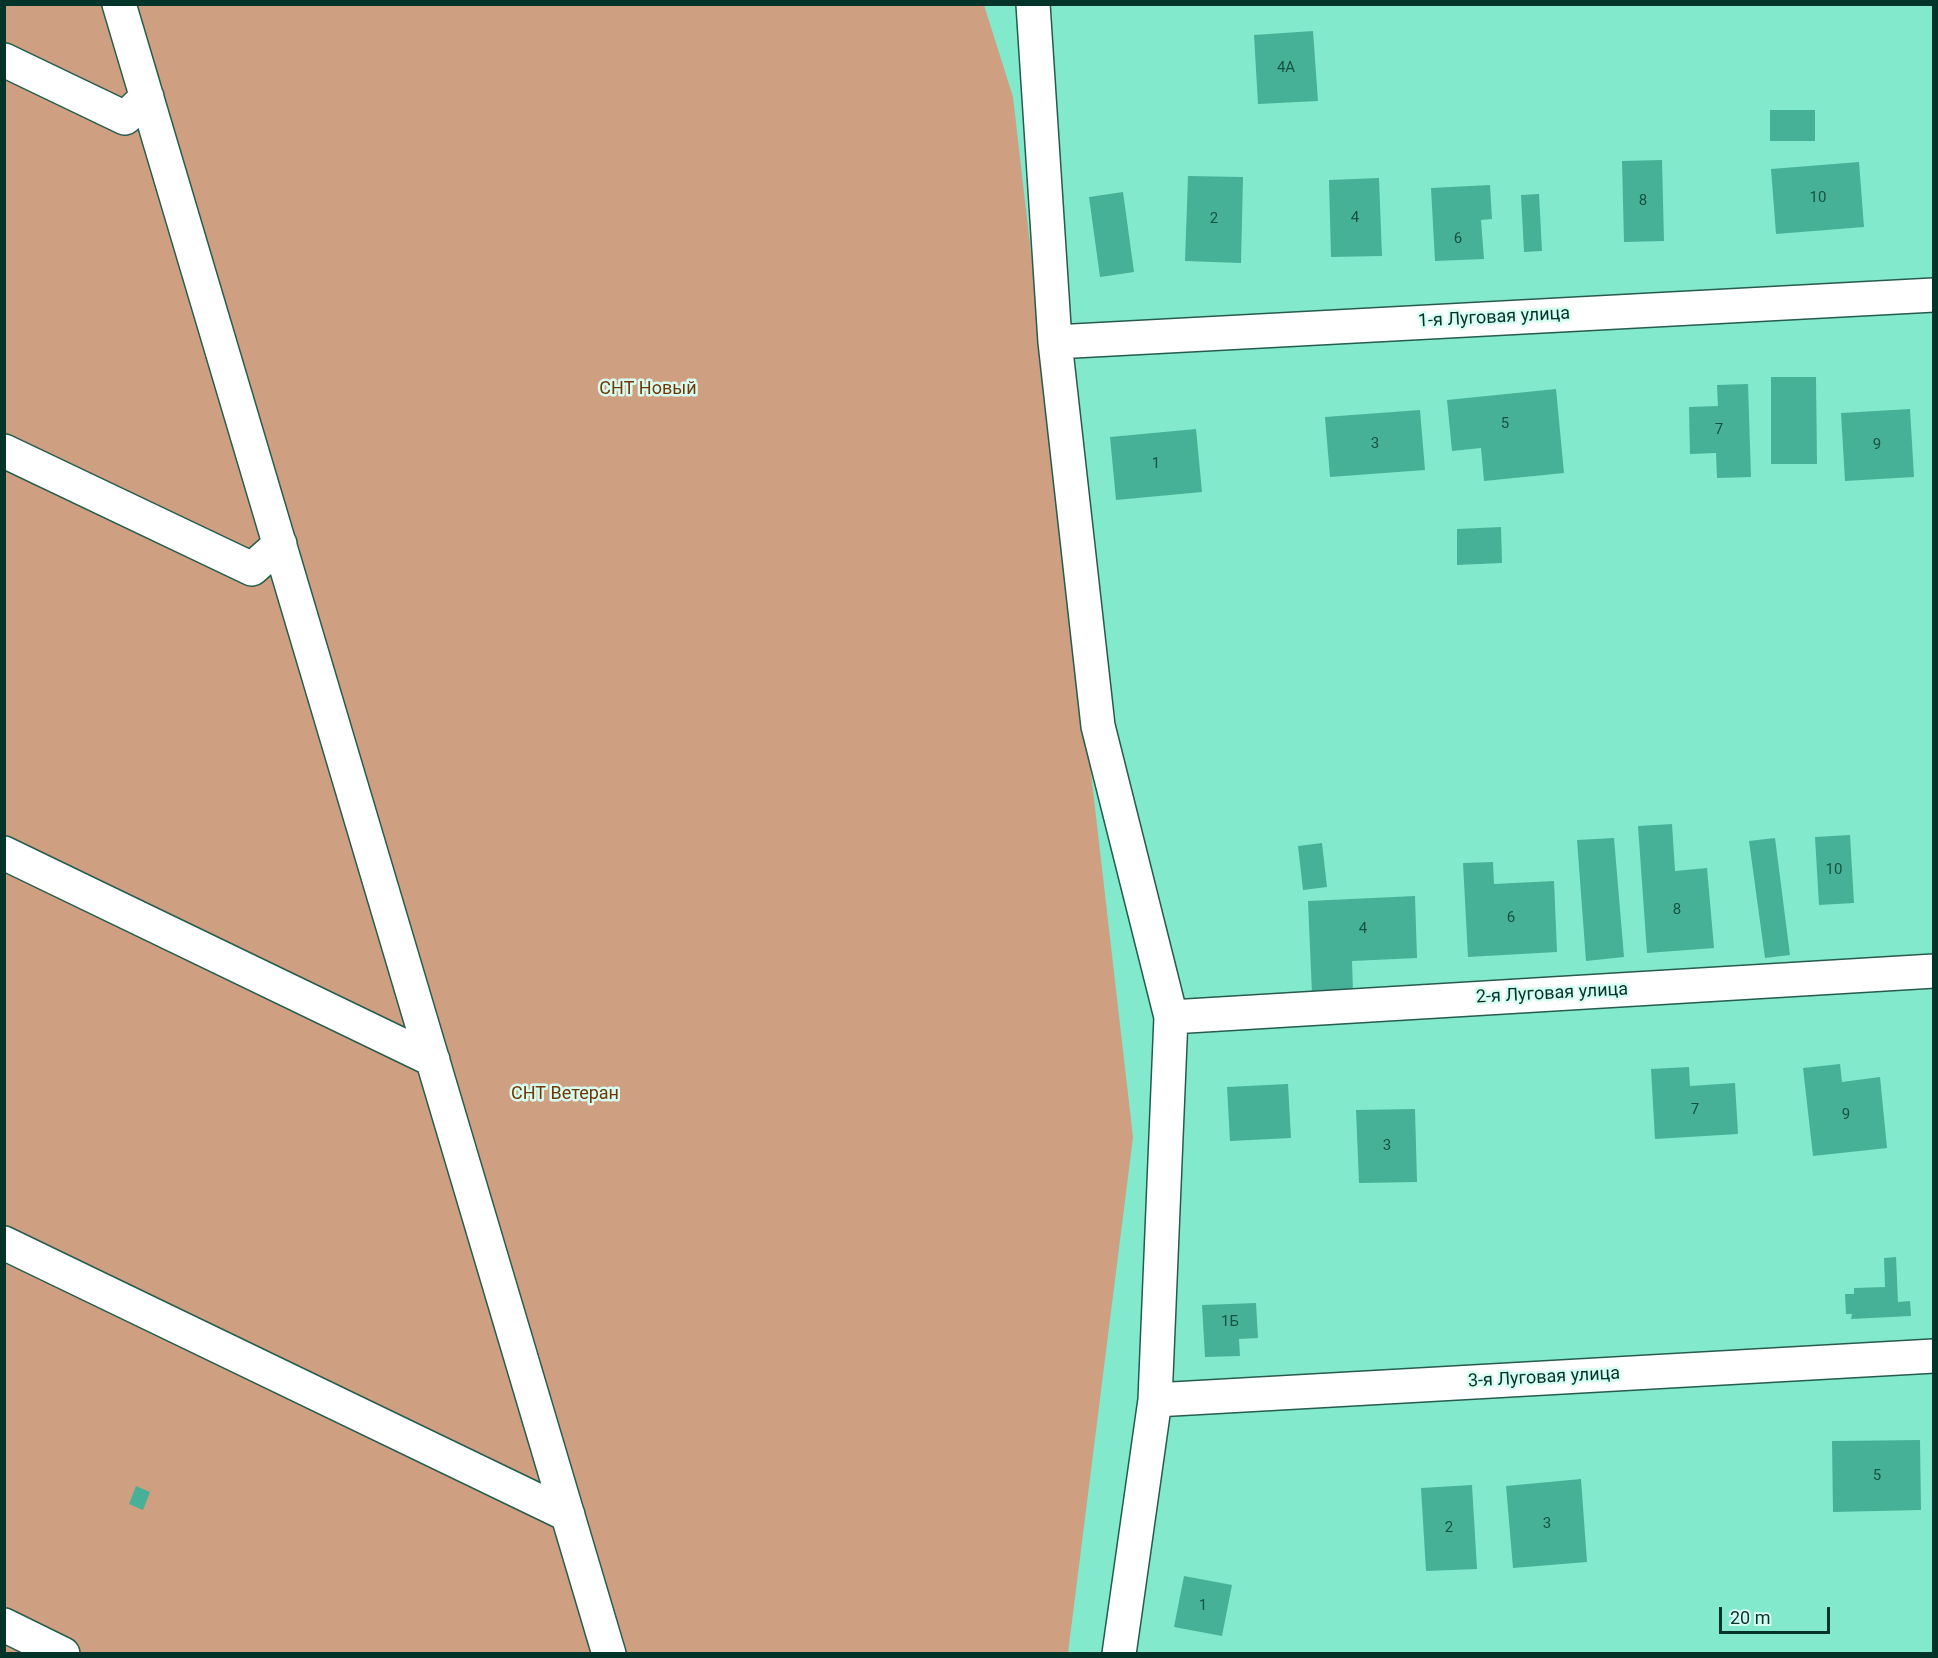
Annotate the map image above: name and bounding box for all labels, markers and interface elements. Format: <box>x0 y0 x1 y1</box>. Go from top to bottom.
house number: 4А <box>1277 59 1295 77</box>
house number: 10 <box>1810 189 1826 207</box>
house number: 8 <box>1639 192 1647 210</box>
house number: 4 <box>1351 209 1359 227</box>
house number: 2 <box>1210 210 1218 228</box>
house number: 6 <box>1454 230 1462 248</box>
street label: 1-я Луговая улица <box>1417 303 1571 333</box>
park label: СНТ Новый <box>599 378 697 400</box>
house number: 5 <box>1501 415 1509 433</box>
house number: 7 <box>1715 421 1723 439</box>
house number: 3 <box>1371 435 1379 453</box>
house number: 9 <box>1873 436 1881 454</box>
house number: 1 <box>1152 455 1160 473</box>
house number: 10 <box>1826 861 1842 879</box>
house number: 8 <box>1673 901 1681 919</box>
house number: 6 <box>1507 909 1515 927</box>
house number: 4 <box>1359 920 1367 938</box>
street label: 2-я Луговая улица <box>1475 979 1629 1009</box>
park label: СНТ Ветеран <box>511 1083 619 1105</box>
house number: 7 <box>1691 1101 1699 1119</box>
house number: 9 <box>1842 1106 1850 1124</box>
house number: 3 <box>1383 1137 1391 1155</box>
house number: 1Б <box>1221 1313 1239 1331</box>
street label: 3-я Луговая улица <box>1467 1363 1621 1393</box>
house number: 5 <box>1873 1467 1881 1485</box>
house number: 3 <box>1543 1515 1551 1533</box>
house number: 2 <box>1445 1519 1453 1537</box>
scale bar <box>1722 1595 1833 1633</box>
house number: 1 <box>1199 1597 1207 1615</box>
text: 20 m <box>1730 1607 1770 1628</box>

